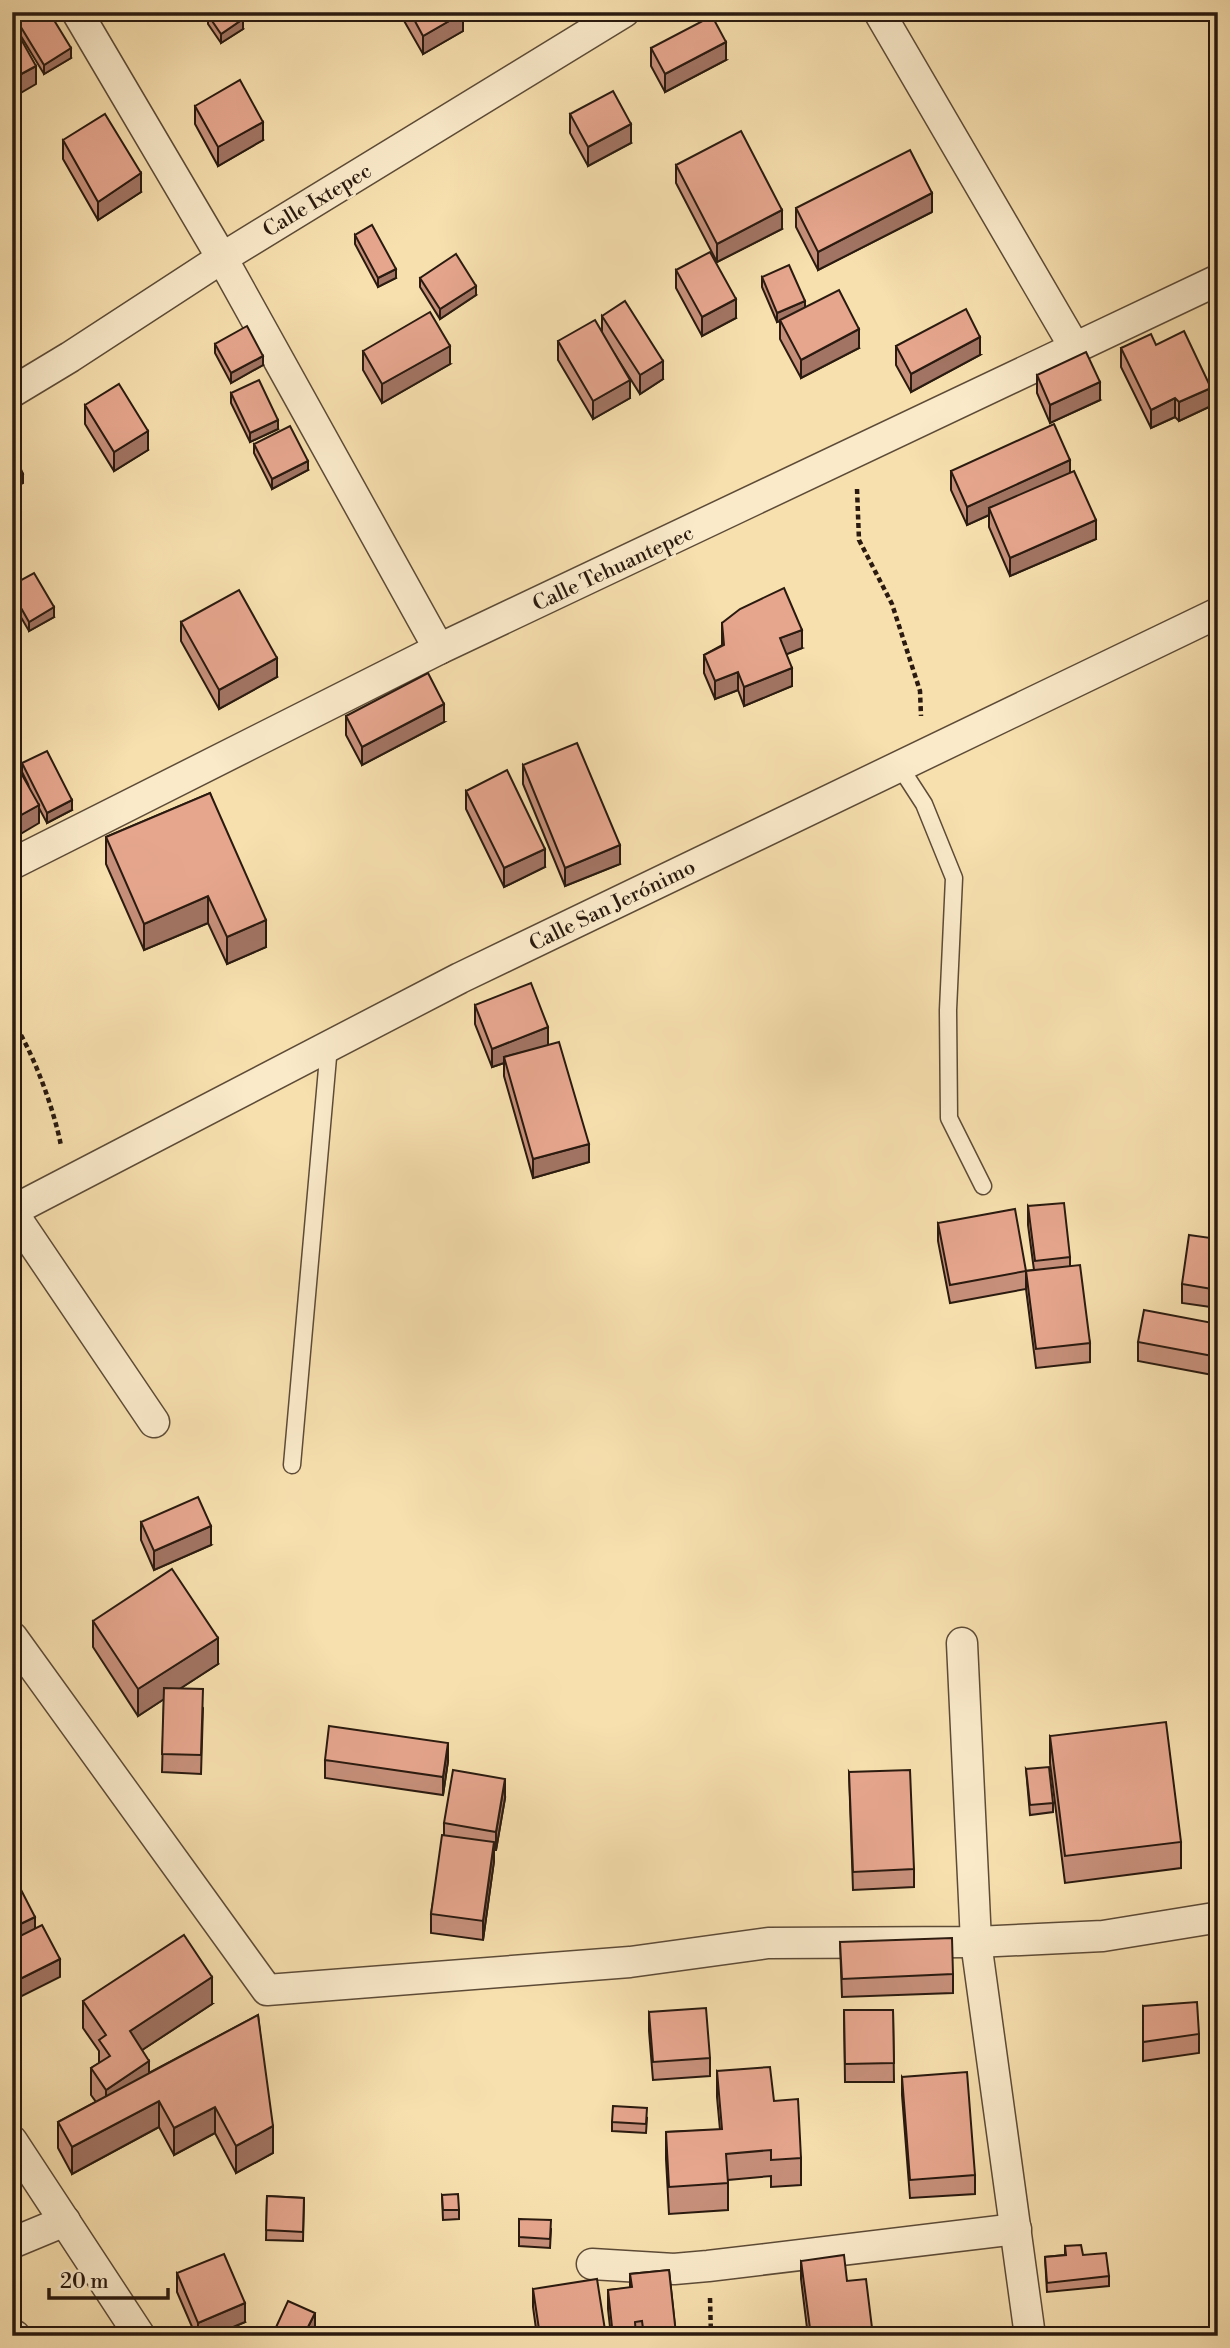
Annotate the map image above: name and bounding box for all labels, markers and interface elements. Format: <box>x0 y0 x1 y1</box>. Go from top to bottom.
street label: Calle Ixtepec <box>258 158 377 243</box>
street label: Calle Tehuantepec <box>529 520 698 618</box>
street label: Calle San Jerónimo <box>525 854 700 957</box>
scale bar <box>49 2257 168 2301</box>
text: 20 m <box>60 2269 109 2295</box>

